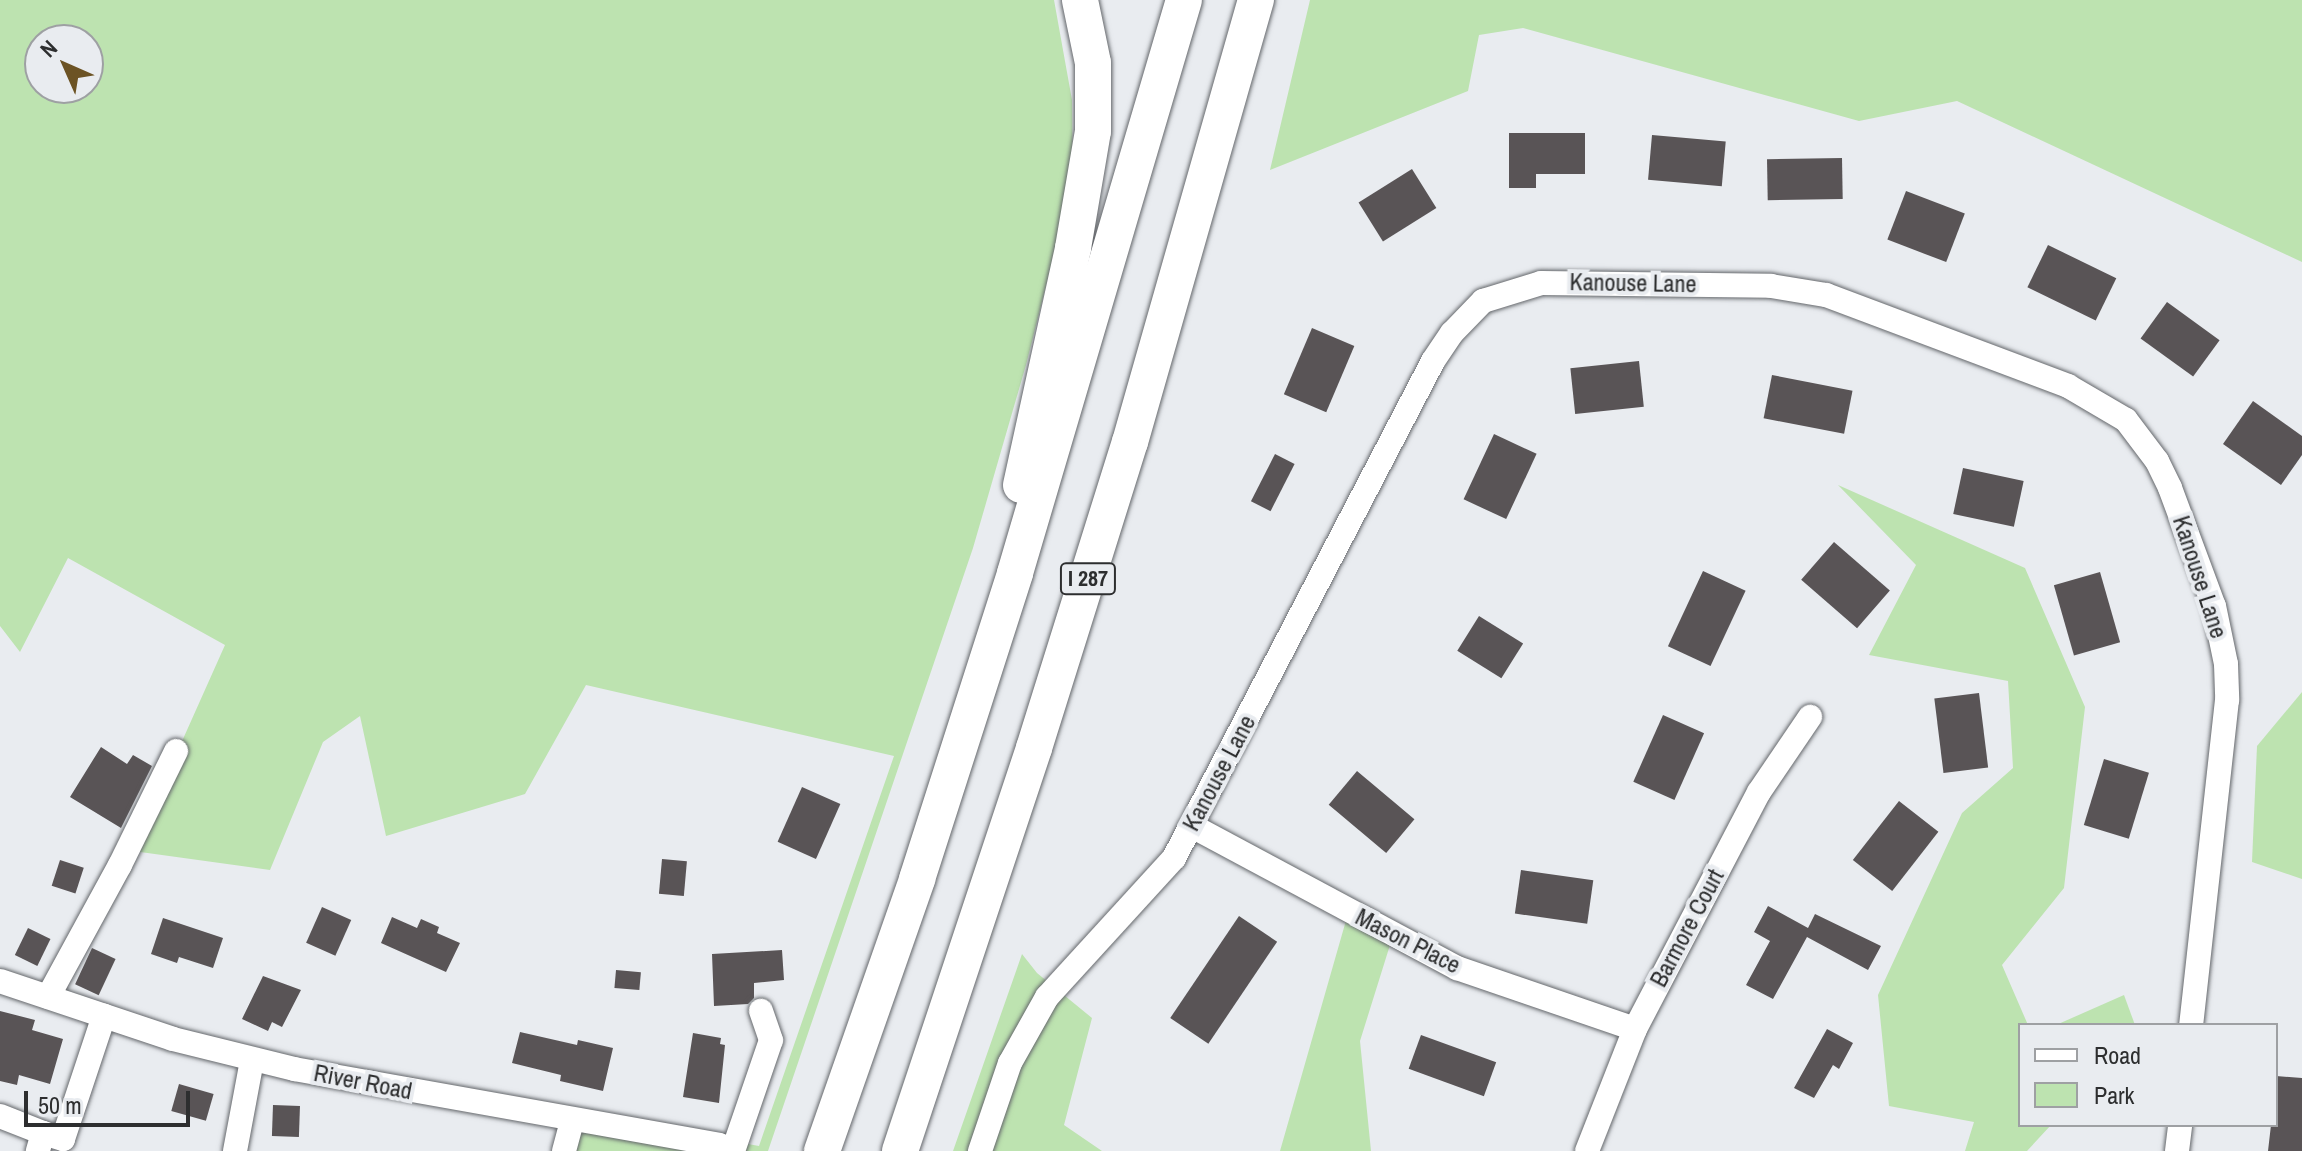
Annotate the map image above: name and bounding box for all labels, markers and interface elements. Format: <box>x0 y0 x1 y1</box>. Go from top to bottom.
north arrow <box>24 24 104 104</box>
text: N <box>33 33 64 64</box>
street label: Kanouse Lane <box>1569 267 1697 299</box>
street label: Kanouse Lane <box>2167 512 2233 642</box>
road number: I 287 <box>1058 561 1118 597</box>
street label: Kanouse Lane <box>1176 710 1262 836</box>
street label: Barmore Court <box>1644 864 1730 992</box>
street label: Mason Place <box>1351 902 1465 980</box>
legend <box>2018 1023 2278 1127</box>
text: Road <box>2094 1039 2141 1071</box>
street label: River Road <box>311 1058 415 1106</box>
scale bar <box>28 1075 194 1125</box>
text: Park <box>2094 1079 2134 1111</box>
text: 50 m <box>38 1089 82 1121</box>

